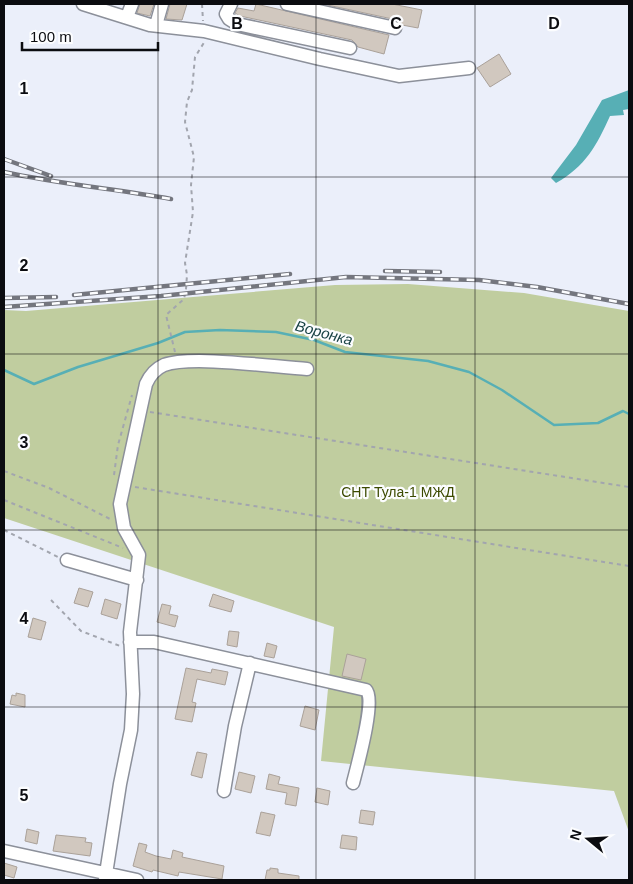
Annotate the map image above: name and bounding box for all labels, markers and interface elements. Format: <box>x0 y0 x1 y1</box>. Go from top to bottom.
text: B <box>231 15 243 32</box>
text: C <box>390 15 402 32</box>
text: D <box>548 15 560 32</box>
scale bar <box>22 20 159 52</box>
text: 100 m <box>30 28 72 45</box>
text: 1 <box>20 80 29 97</box>
text: 2 <box>20 257 29 274</box>
water label: Воронка <box>294 317 355 348</box>
text: 3 <box>20 434 29 451</box>
park label: СНТ Тула-1 МЖД <box>341 484 455 500</box>
text: 4 <box>20 610 29 627</box>
text: 5 <box>20 787 29 804</box>
north arrow <box>563 814 613 864</box>
text: N <box>566 828 585 842</box>

